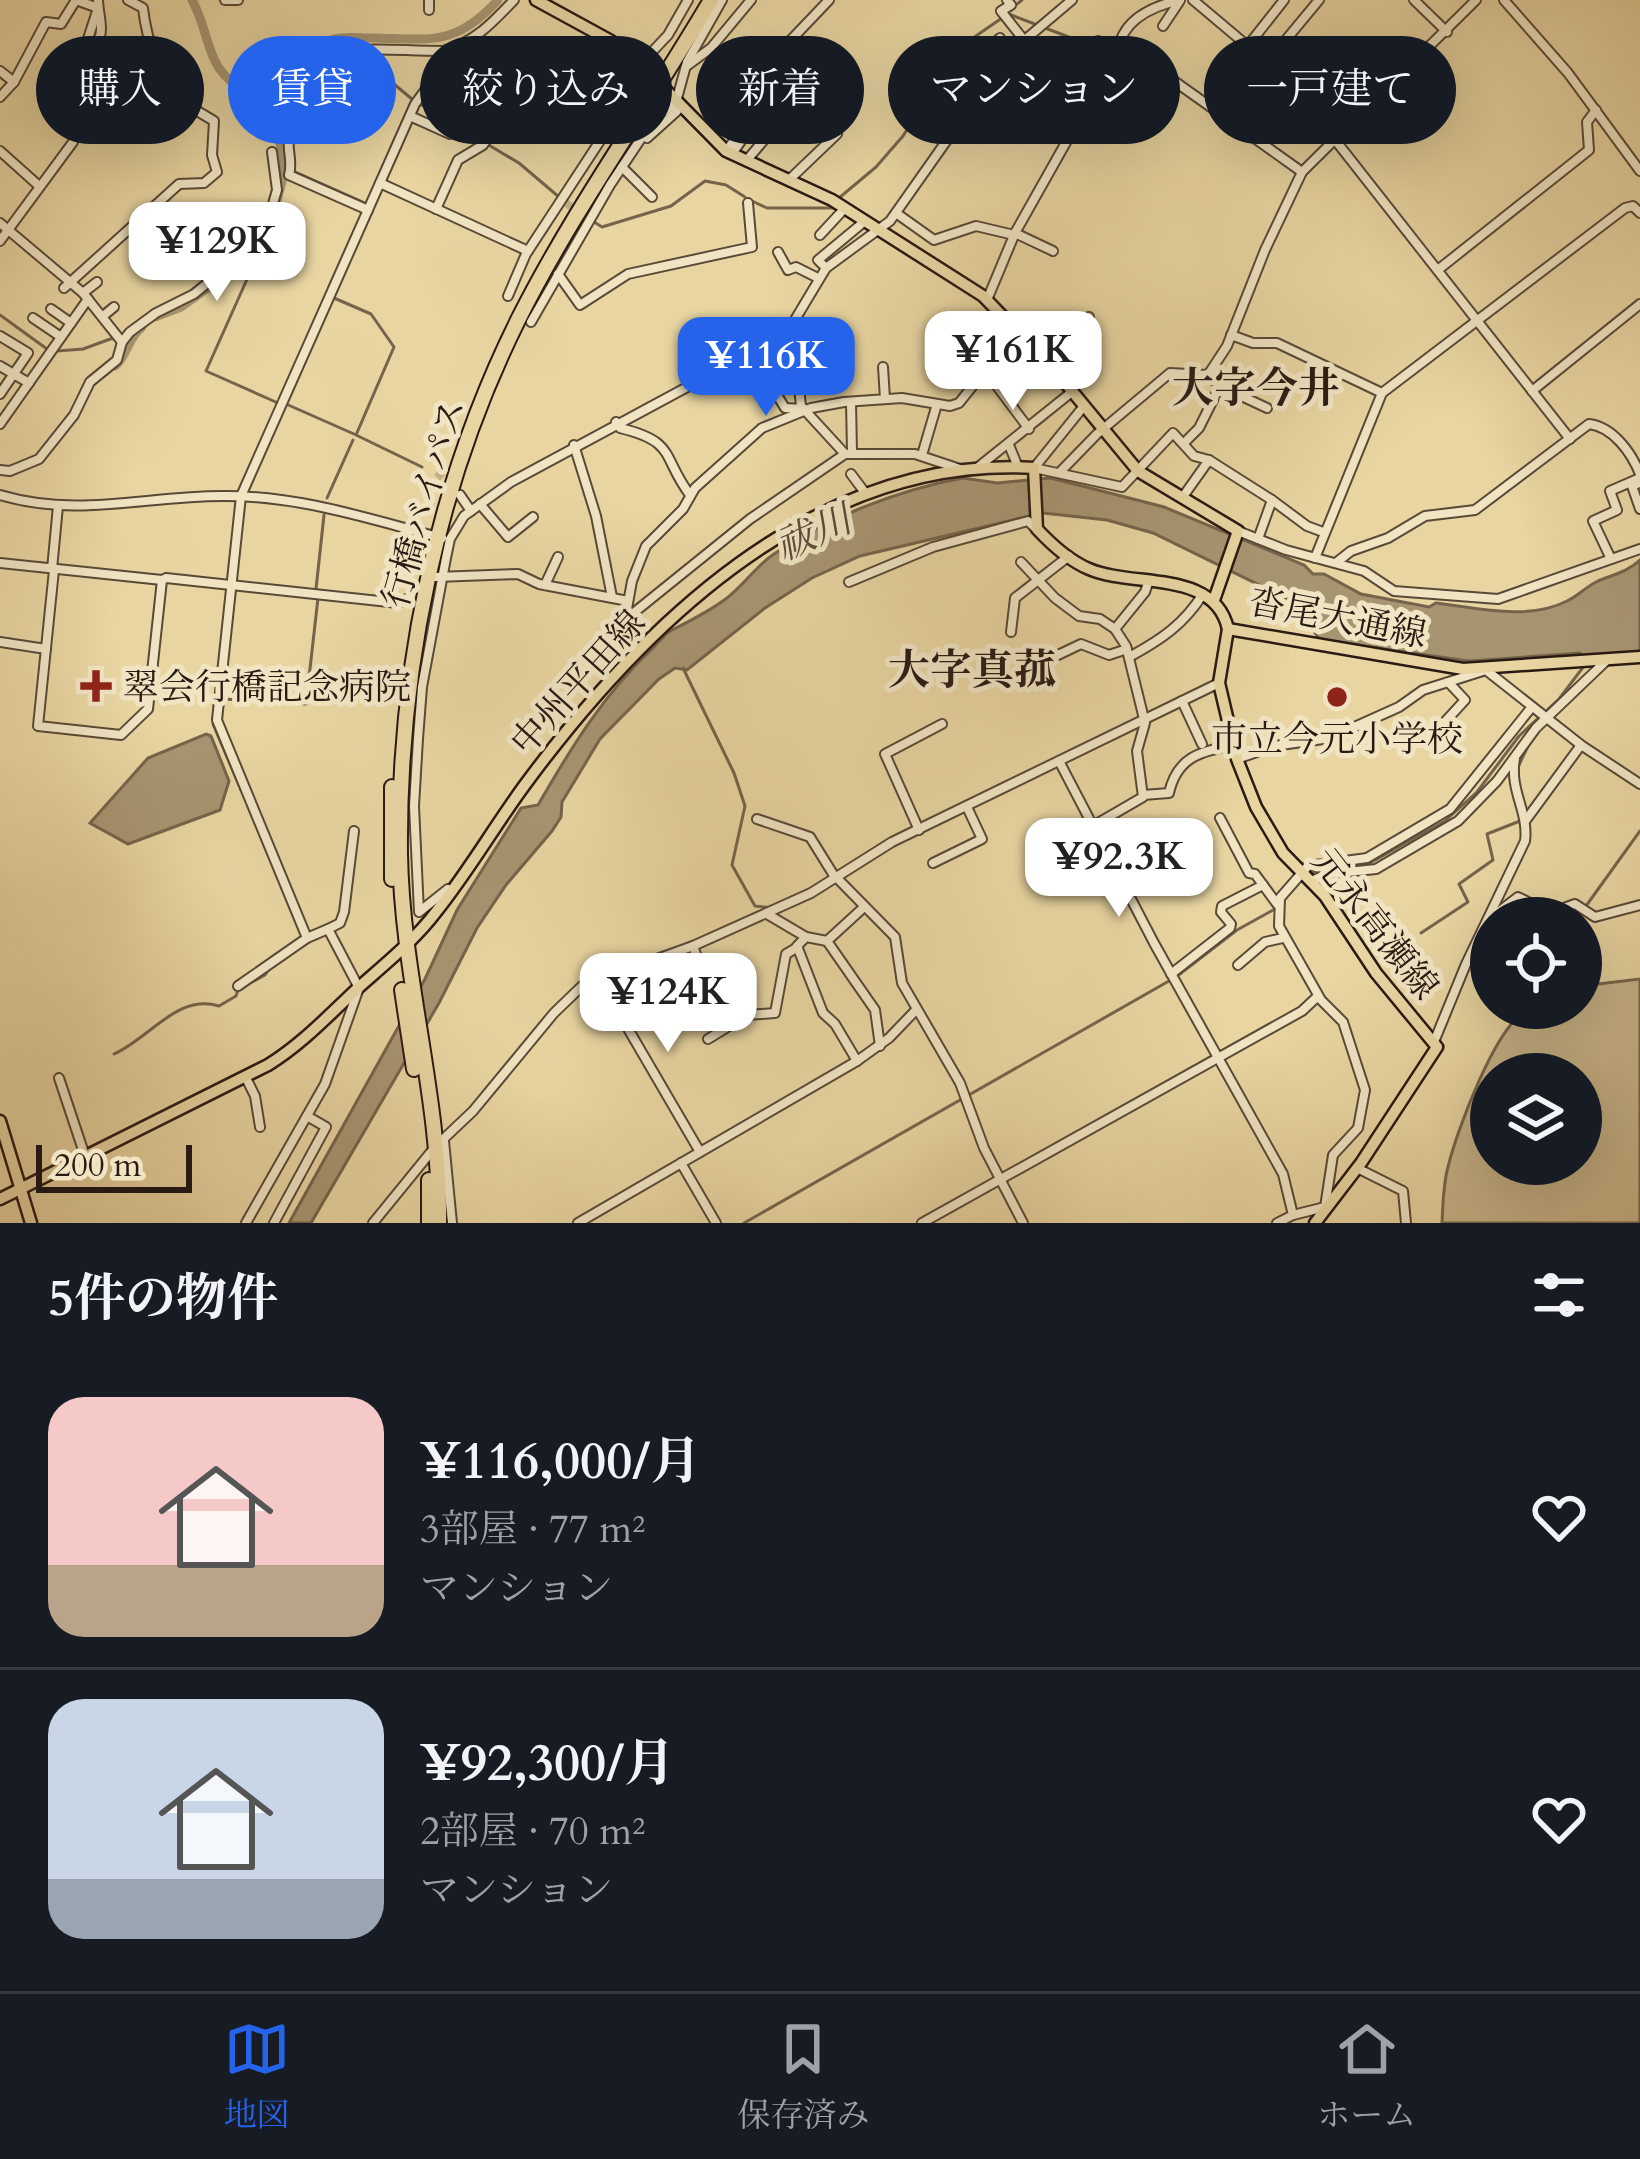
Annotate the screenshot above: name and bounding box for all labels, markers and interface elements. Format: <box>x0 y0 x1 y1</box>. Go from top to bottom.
chip: 購入 <box>36 36 204 144</box>
chip: 賃貸 <box>228 36 396 144</box>
chip: 絞り込み <box>420 36 672 144</box>
chip: 新着 <box>696 36 864 144</box>
chip: マンション <box>888 36 1180 144</box>
chip: 一戸建て <box>1204 36 1456 144</box>
pin: ¥129K <box>133 202 301 304</box>
text: ¥129K <box>156 214 278 267</box>
pin: ¥161K <box>929 311 1097 413</box>
pin: ¥116K <box>682 317 850 419</box>
text: ¥161K <box>952 323 1074 376</box>
text: ¥116K <box>705 329 827 382</box>
district label: 大字今井 <box>1172 360 1340 417</box>
street label: 行橋バイパス <box>371 393 478 614</box>
water label: 祓川 <box>767 492 864 573</box>
street label: 沓尾大通線 <box>1245 577 1431 660</box>
street label: 中州平田線 <box>500 600 657 766</box>
district label: 大字真菰 <box>888 642 1056 699</box>
place label: 翠会行橋記念病院 <box>123 663 411 712</box>
marker: 翠会行橋記念病院 <box>80 670 112 702</box>
marker: 市立今元小学校 <box>1324 684 1350 710</box>
place label: 市立今元小学校 <box>1211 715 1463 764</box>
pin: ¥92.3K <box>1021 818 1217 920</box>
text: ¥92.3K <box>1052 830 1186 883</box>
street label: 元永高瀬線 <box>1300 838 1450 1010</box>
map controls <box>1470 897 1602 1185</box>
button: locate <box>1470 897 1602 1029</box>
pin: ¥124K <box>584 953 752 1055</box>
text: ¥124K <box>607 965 729 1018</box>
button: layers <box>1470 1053 1602 1185</box>
scale bar <box>36 1139 192 1192</box>
text: 200 m <box>54 1143 141 1188</box>
icon: filters <box>1526 1262 1592 1328</box>
text: 5件の物件 <box>48 1264 278 1334</box>
text: ¥116,000/月 <box>420 1427 701 1497</box>
icon: home <box>144 1445 288 1589</box>
icon: heart <box>1526 1484 1592 1550</box>
text: 3部屋 · 77 m² <box>420 1503 645 1556</box>
text: マンション <box>420 1562 613 1615</box>
text: ¥92,300/月 <box>420 1729 675 1799</box>
icon: home <box>144 1747 288 1891</box>
icon: heart <box>1526 1786 1592 1852</box>
text: 2部屋 · 70 m² <box>420 1805 645 1858</box>
text: マンション <box>420 1864 613 1917</box>
tab: 地図 <box>224 2016 290 2138</box>
tab: 保存済み <box>737 2016 869 2138</box>
tab: ホーム <box>1317 2016 1416 2138</box>

